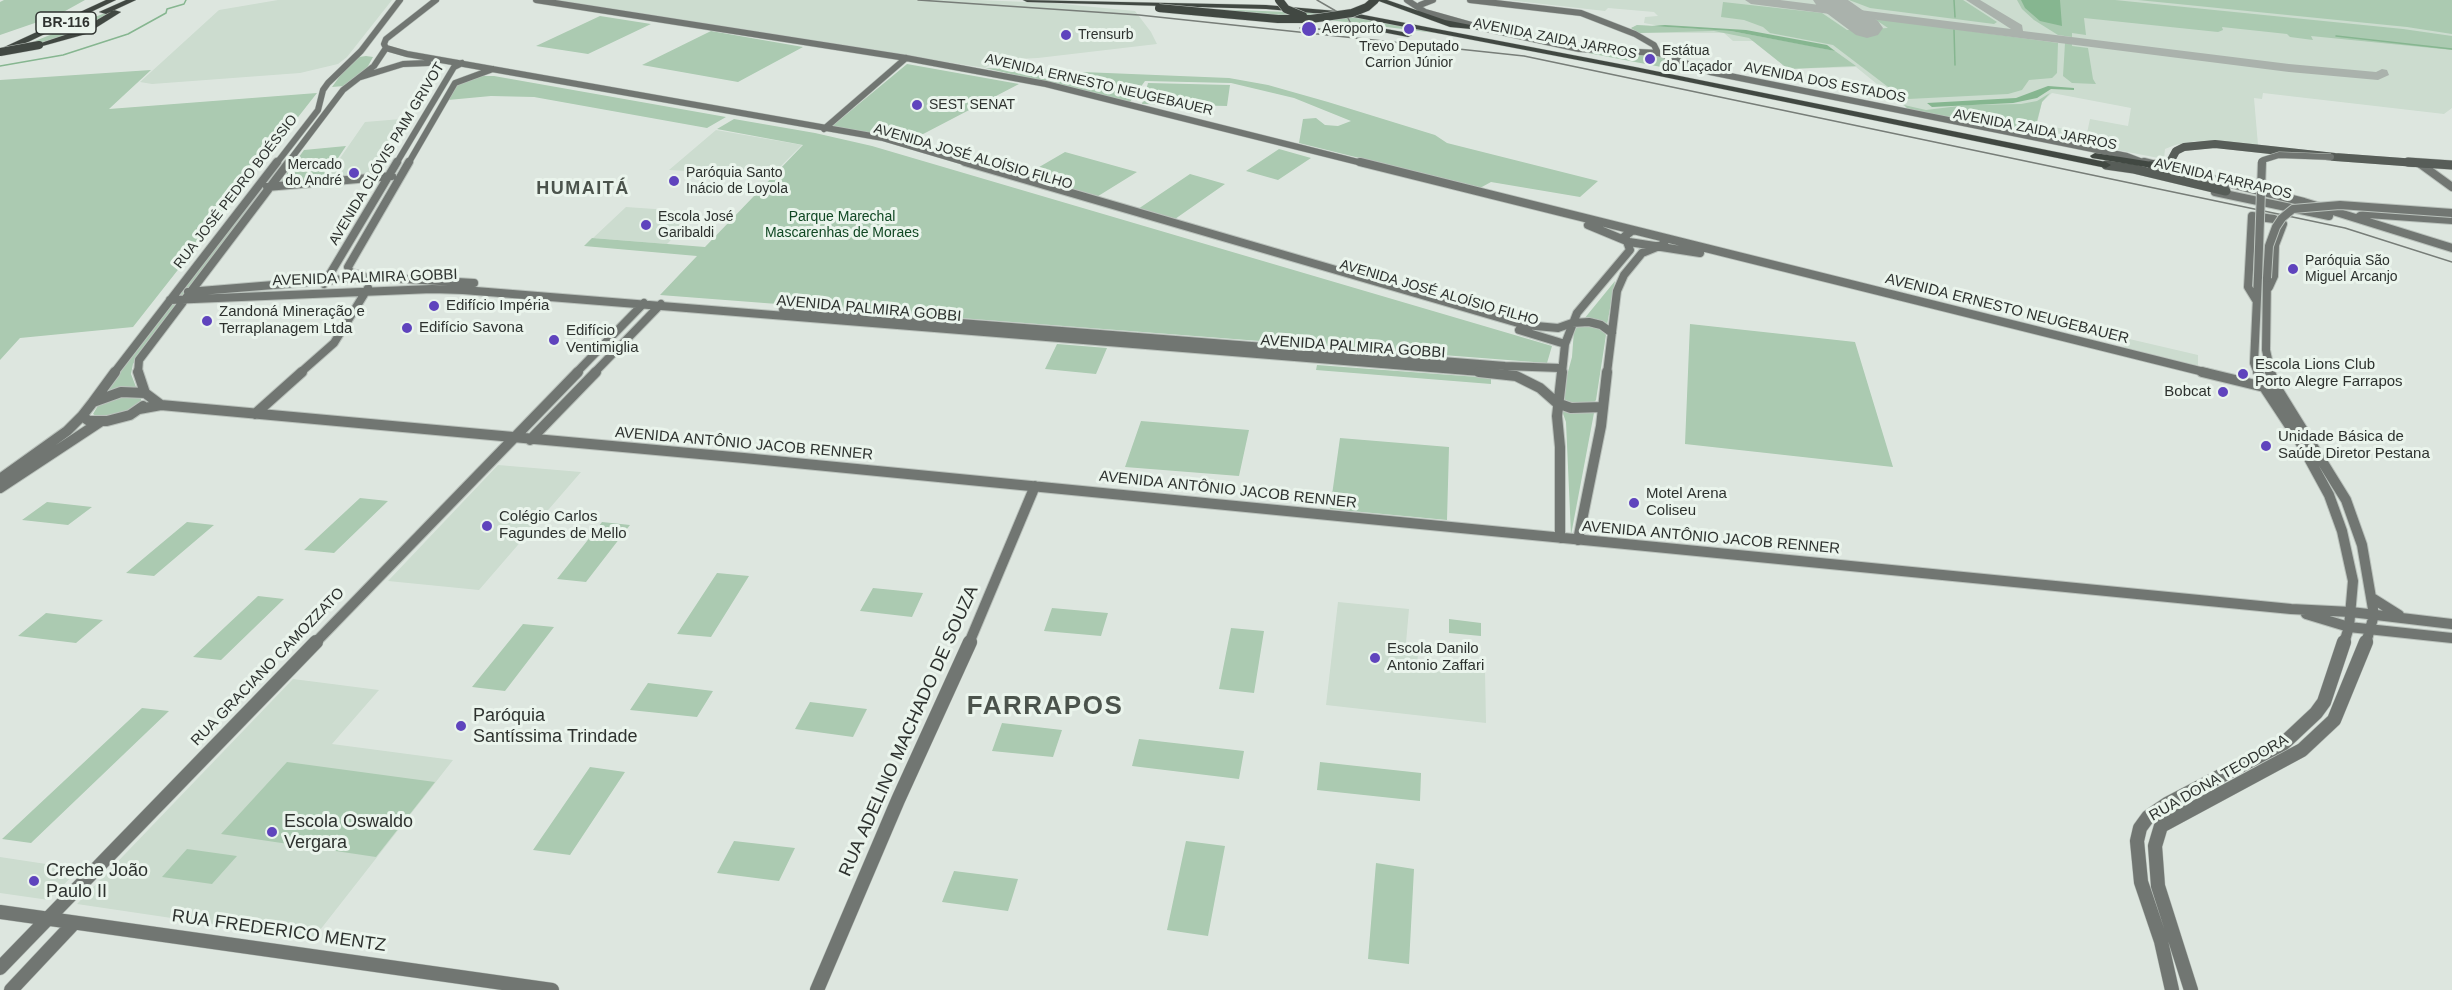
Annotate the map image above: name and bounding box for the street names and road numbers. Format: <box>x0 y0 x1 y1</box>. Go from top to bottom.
road number: BR-116 <box>36 12 96 34</box>
street label: AVENIDA ZAIDA JARROS <box>1472 15 1638 63</box>
street label: AVENIDA ERNESTO NEUGEBAUER <box>983 51 1215 119</box>
street label: AVENIDA DOS ESTADOS <box>1743 59 1907 107</box>
street label: AVENIDA CLÓVIS PAIM GRIVOT <box>326 60 448 248</box>
street label: AVENIDA ZAIDA JARROS <box>1952 106 2118 154</box>
street label: RUA JOSÉ PEDRO BOÉSSIO <box>171 112 301 272</box>
street label: AVENIDA JOSÉ ALOÍSIO FILHO <box>872 121 1074 193</box>
street label: AVENIDA FARRAPOS <box>2153 155 2293 203</box>
street label: AVENIDA JOSÉ ALOÍSIO FILHO <box>1338 257 1540 329</box>
street label: AVENIDA PALMIRA GOBBI <box>272 266 458 290</box>
street label: AVENIDA ERNESTO NEUGEBAUER <box>1883 270 2131 348</box>
street label: AVENIDA PALMIRA GOBBI <box>776 292 962 326</box>
street label: AVENIDA PALMIRA GOBBI <box>1260 332 1446 362</box>
street label: AVENIDA ANTÔNIO JACOB RENNER <box>614 424 874 464</box>
street label: AVENIDA ANTÔNIO JACOB RENNER <box>1098 468 1358 512</box>
street label: AVENIDA ANTÔNIO JACOB RENNER <box>1581 518 1841 558</box>
street label: RUA ADELINO MACHADO DE SOUZA <box>835 582 983 880</box>
street label: RUA GRACIANO CAMOZZATO <box>188 584 348 750</box>
street label: RUA DONA TEODORA <box>2146 731 2292 825</box>
street label: RUA FREDERICO MENTZ <box>171 905 387 957</box>

